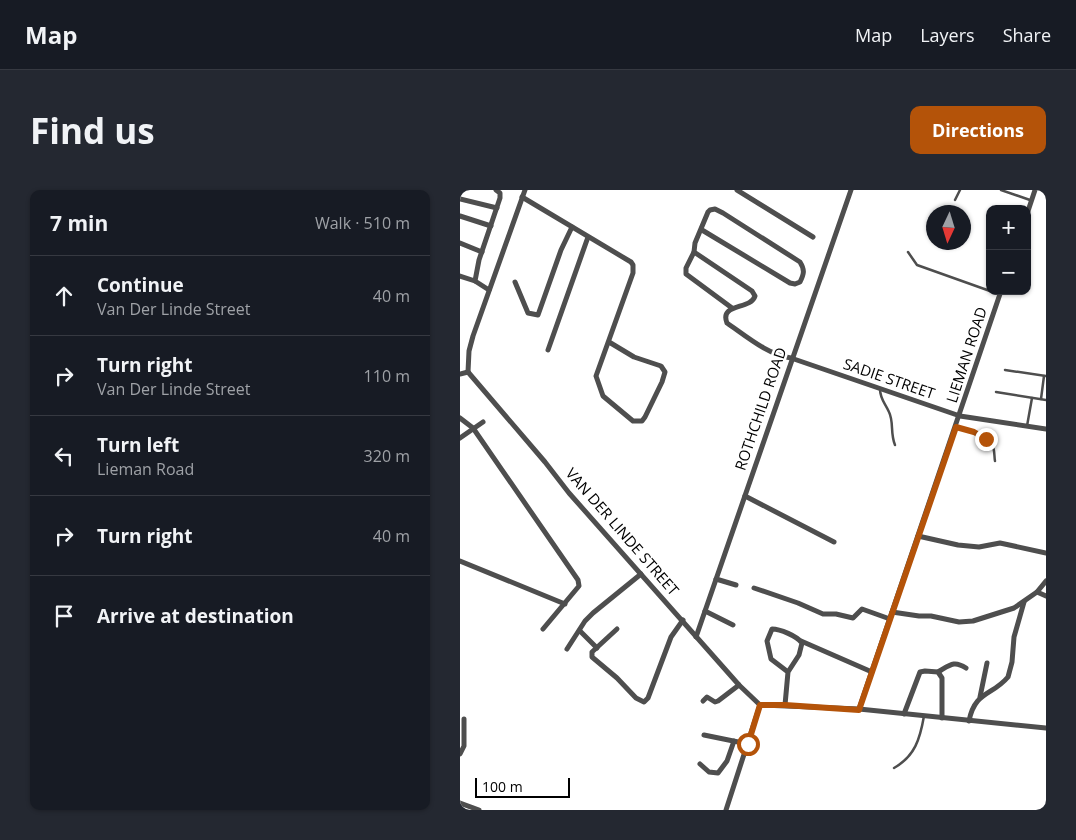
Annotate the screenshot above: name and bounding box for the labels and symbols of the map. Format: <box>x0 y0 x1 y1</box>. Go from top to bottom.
north arrow <box>926 205 971 250</box>
street label: LIEMAN ROAD <box>941 304 991 405</box>
street label: ROTHCHILD ROAD <box>730 344 790 473</box>
street label: SADIE STREET <box>841 353 939 403</box>
route end <box>975 428 998 451</box>
street label: VAN DER LINDE STREET <box>562 463 684 600</box>
route start <box>737 733 760 756</box>
scale bar <box>475 775 570 798</box>

